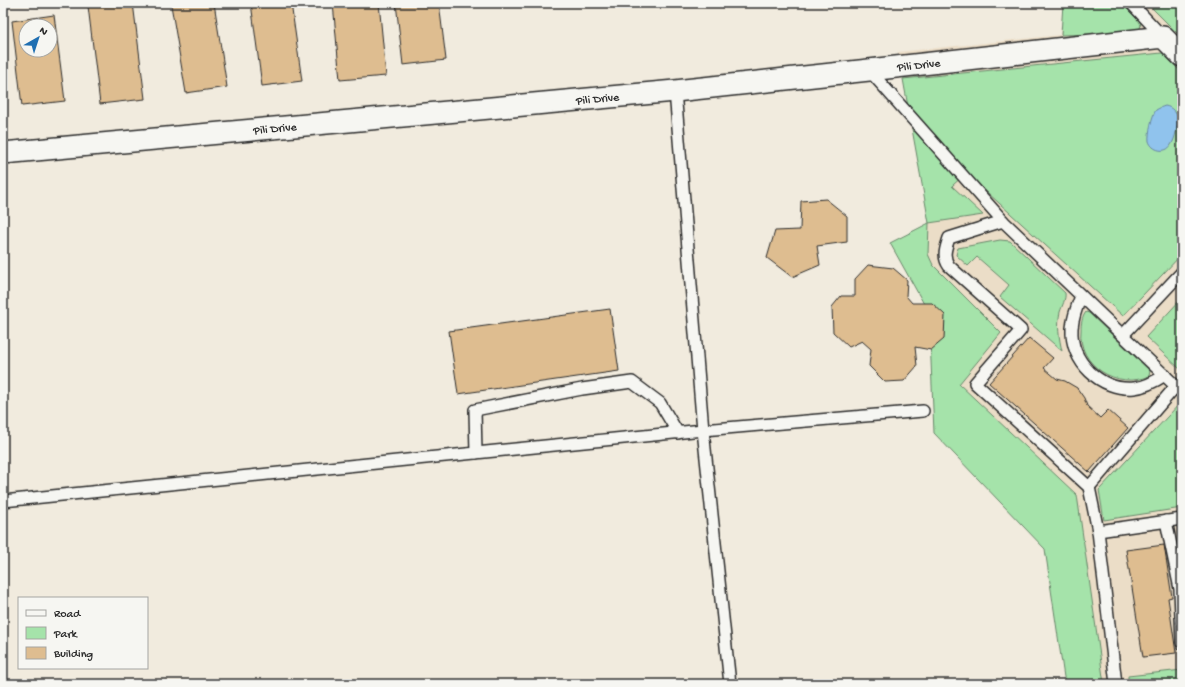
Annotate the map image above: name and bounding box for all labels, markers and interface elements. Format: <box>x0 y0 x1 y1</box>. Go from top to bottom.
north arrow <box>18 18 58 58</box>
text: N <box>36 25 50 39</box>
street label: Pili Drive <box>896 57 942 76</box>
street label: Pili Drive <box>574 91 621 109</box>
street label: Pili Drive <box>252 121 298 139</box>
legend <box>18 597 148 669</box>
text: Road <box>54 608 81 622</box>
text: Park <box>53 628 79 642</box>
text: Building <box>53 648 93 662</box>

